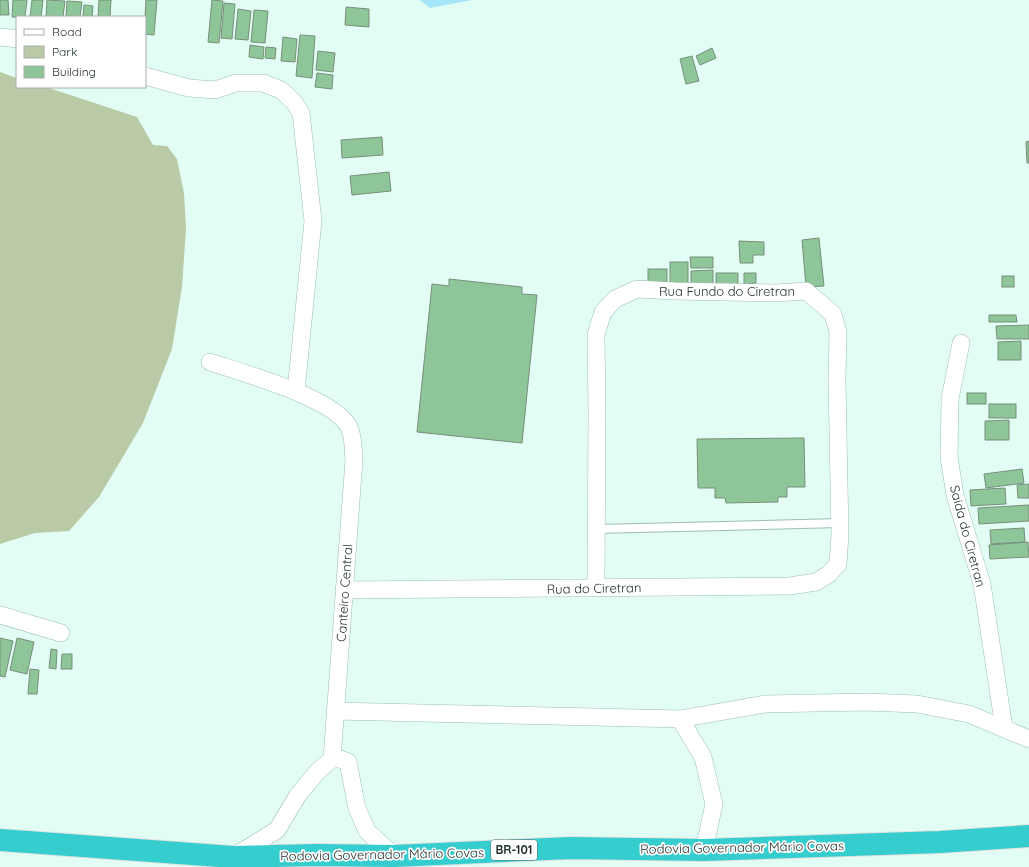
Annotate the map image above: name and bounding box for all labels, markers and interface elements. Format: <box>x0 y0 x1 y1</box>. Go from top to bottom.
legend <box>16 16 146 88</box>
text: Road <box>52 24 82 39</box>
text: Park <box>52 44 77 59</box>
text: Building <box>52 64 96 79</box>
street label: Rua Fundo do Ciretran <box>659 283 795 299</box>
street label: Saida do Ciretran <box>947 483 989 589</box>
street label: Canteiro Central <box>333 544 355 642</box>
street label: Rua do Ciretran <box>547 579 641 597</box>
street label: Rodovia Governador Mário Covas <box>640 837 844 857</box>
road number: BR-101 <box>491 840 537 860</box>
street label: Rodovia Governador Mário Covas <box>280 844 484 864</box>

